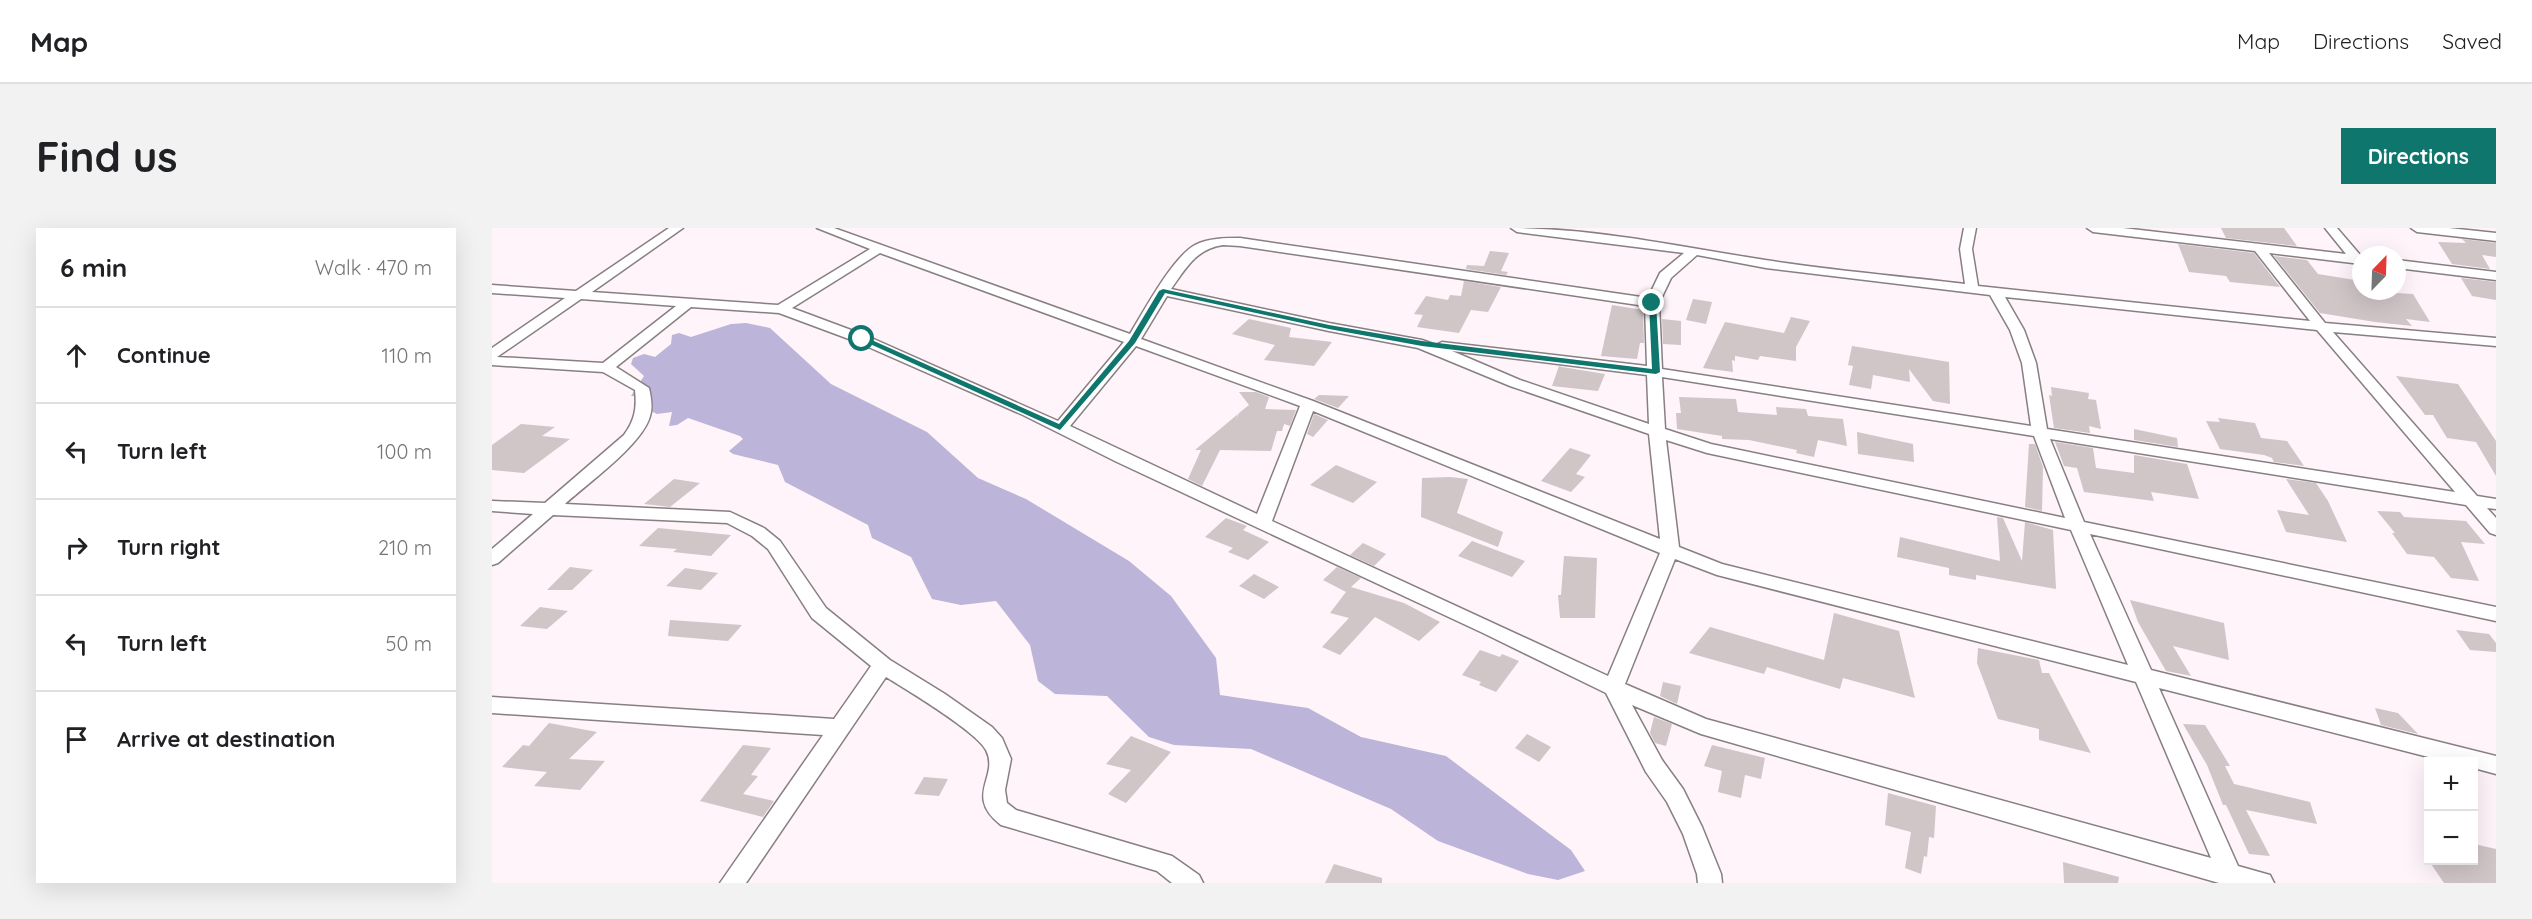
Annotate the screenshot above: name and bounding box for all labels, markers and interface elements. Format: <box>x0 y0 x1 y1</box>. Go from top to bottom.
text: Map <box>30 24 88 59</box>
text: Map <box>2237 28 2280 54</box>
text: Directions <box>2313 28 2409 54</box>
text: Saved <box>2442 28 2502 54</box>
button: Directions <box>2341 128 2496 184</box>
text: Find us <box>36 130 178 183</box>
north arrow <box>2352 246 2406 300</box>
text: 6 min <box>60 251 127 284</box>
text: Walk · 470 m <box>315 255 432 280</box>
route end <box>1638 289 1664 315</box>
route start <box>848 325 874 351</box>
icon: ahead <box>60 339 93 372</box>
text: Continue <box>117 341 211 369</box>
text: 110 m <box>382 343 432 368</box>
icon: left <box>60 435 93 468</box>
text: Turn left <box>117 437 207 465</box>
text: 100 m <box>377 439 432 464</box>
icon: right <box>60 531 93 564</box>
text: Turn right <box>117 533 221 561</box>
text: 210 m <box>378 535 432 560</box>
icon: left <box>60 627 93 660</box>
text: Turn left <box>117 629 207 657</box>
text: 50 m <box>386 631 432 656</box>
icon: arrive <box>60 723 93 756</box>
text: Arrive at destination <box>117 725 335 753</box>
map controls <box>2424 757 2478 865</box>
button: + <box>2424 757 2478 811</box>
button: − <box>2424 811 2478 865</box>

